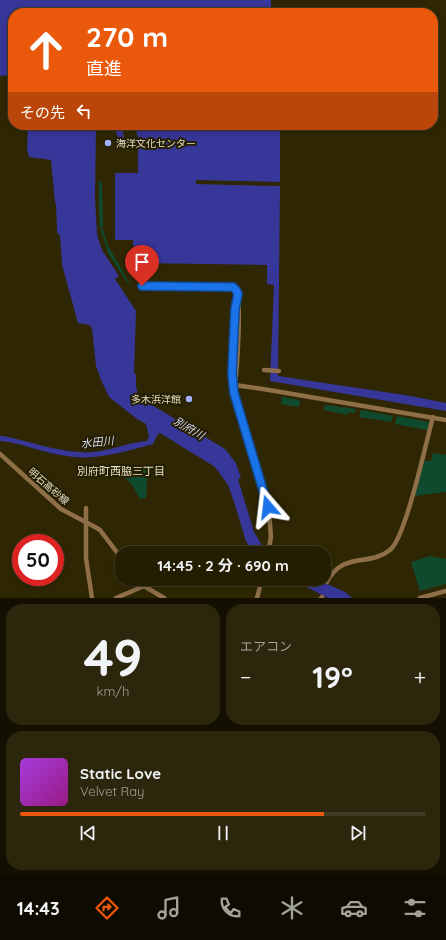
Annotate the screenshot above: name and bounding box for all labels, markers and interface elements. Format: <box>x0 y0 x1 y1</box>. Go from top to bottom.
text: 270 m <box>86 19 168 54</box>
icon: ahead <box>20 24 72 76</box>
text: 直進 <box>86 57 122 80</box>
icon: left <box>73 100 95 122</box>
text: その先 <box>20 103 65 122</box>
place label: 海洋文化センター <box>116 137 196 150</box>
marker: 海洋文化センター <box>103 138 113 148</box>
pin <box>125 245 159 286</box>
icon: arrive <box>131 251 153 273</box>
place label: 多木浜洋館 <box>131 393 181 406</box>
marker: 多木浜洋館 <box>184 394 194 404</box>
water label: 別府川 <box>171 414 208 443</box>
water label: 水田川 <box>80 433 115 451</box>
district label: 別府町西脇三丁目 <box>77 464 165 478</box>
street label: 明石高砂線 <box>26 465 72 508</box>
position arrow <box>247 486 289 528</box>
speed limit sign: 50 <box>12 534 64 586</box>
text: 14:45 · 2 分 · 690 m <box>157 556 289 575</box>
text: 49 <box>83 624 143 689</box>
text: エアコン <box>240 638 292 654</box>
text: 19° <box>312 658 353 696</box>
text: − <box>240 663 251 691</box>
text: + <box>414 663 426 691</box>
text: km/h <box>97 683 129 699</box>
text: Static Love <box>80 764 161 783</box>
text: Velvet Ray <box>80 783 145 799</box>
icon: previous <box>77 822 99 844</box>
icon: pause <box>212 822 234 844</box>
icon: next <box>347 822 369 844</box>
icon: directions <box>93 894 121 922</box>
icon: music <box>155 894 183 922</box>
icon: phone <box>216 894 244 922</box>
icon: climate <box>278 894 306 922</box>
icon: car <box>340 894 368 922</box>
icon: filters <box>401 894 429 922</box>
text: 14:43 <box>17 897 60 920</box>

